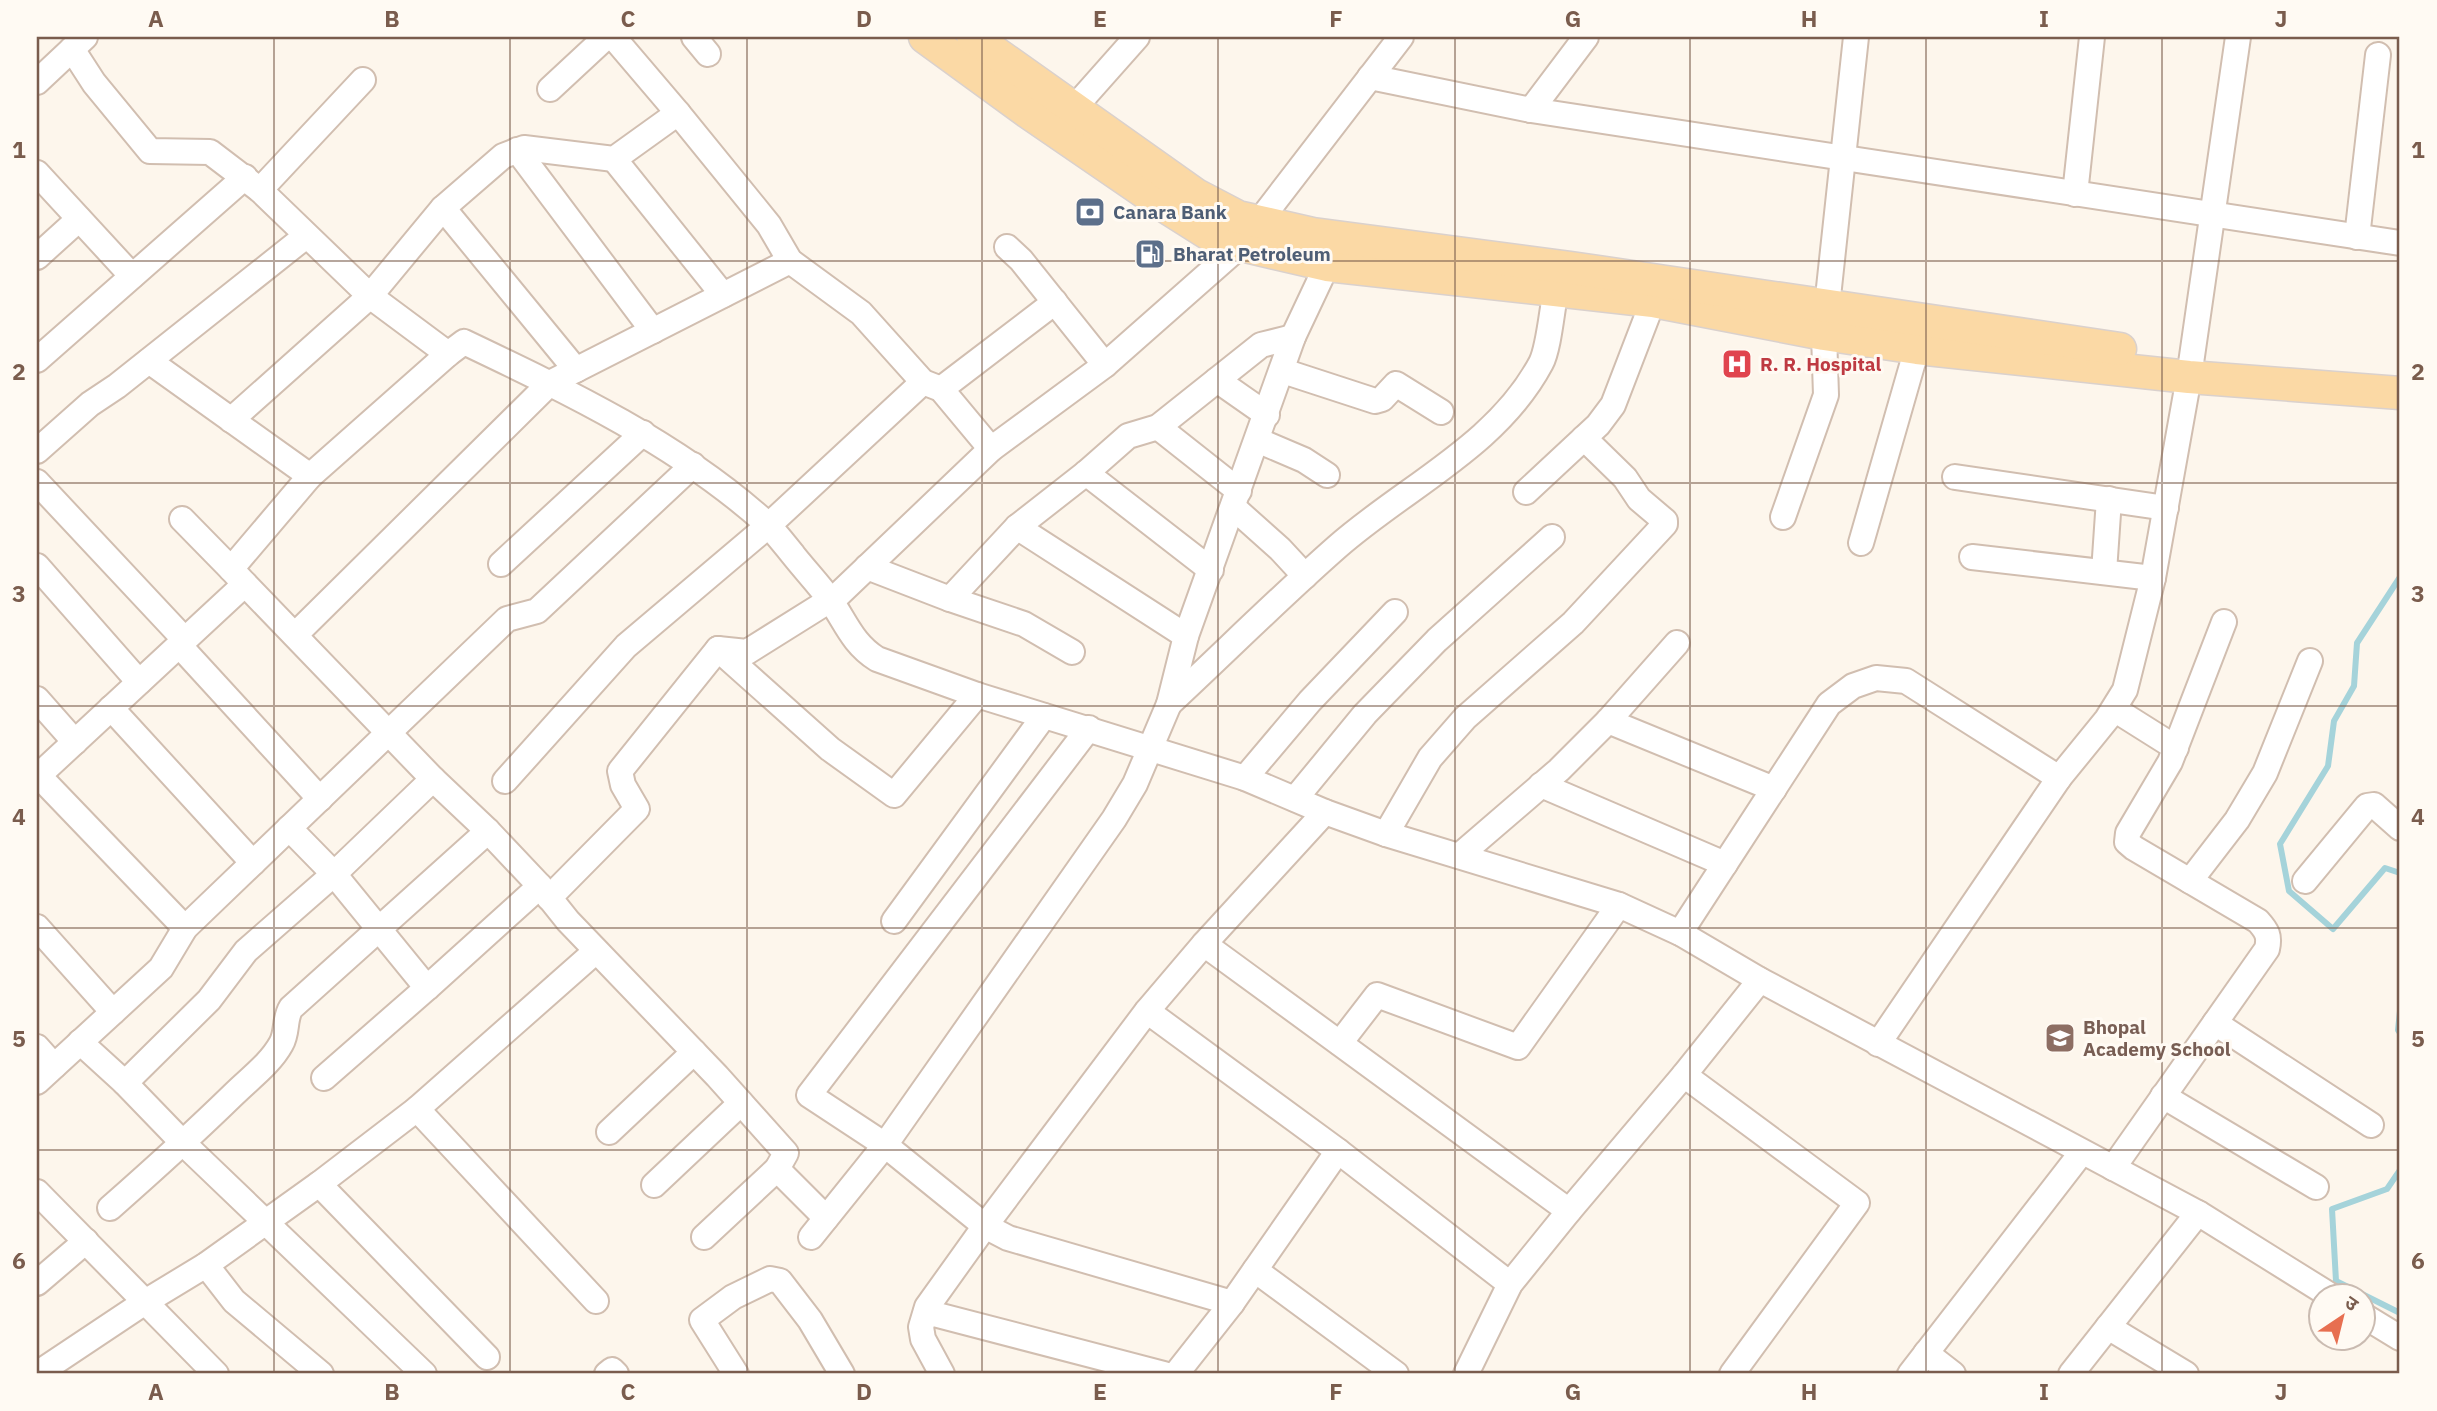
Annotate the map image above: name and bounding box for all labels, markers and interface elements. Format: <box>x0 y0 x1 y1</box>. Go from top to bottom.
text: A <box>148 3 164 33</box>
text: B <box>384 3 400 33</box>
text: C <box>621 3 636 33</box>
text: D <box>856 3 872 33</box>
text: E <box>1093 3 1107 33</box>
text: F <box>1329 3 1343 33</box>
text: G <box>1565 3 1581 33</box>
text: H <box>1801 3 1817 33</box>
text: I <box>2039 3 2049 33</box>
text: J <box>2275 3 2287 33</box>
text: 1 <box>12 134 26 164</box>
text: 1 <box>2411 134 2425 164</box>
bank icon: Canara Bank <box>1073 195 1107 229</box>
place label: Canara Bank <box>1113 200 1227 224</box>
fuel station icon: Bharat Petroleum <box>1133 237 1167 271</box>
place label: Bharat Petroleum <box>1173 242 1331 266</box>
hospital icon: R. R. Hospital <box>1720 347 1754 381</box>
place label: R. R. Hospital <box>1760 352 1881 376</box>
text: 2 <box>12 356 26 386</box>
text: 2 <box>2411 356 2425 386</box>
text: 3 <box>12 578 26 608</box>
text: 3 <box>2411 578 2425 608</box>
text: 4 <box>12 801 26 831</box>
text: 4 <box>2411 801 2425 831</box>
place label: Bhopal Academy School <box>2083 1015 2231 1061</box>
school or university icon: Bhopal Academy School <box>2043 1021 2077 1055</box>
text: 5 <box>12 1023 26 1053</box>
text: 5 <box>2411 1023 2425 1053</box>
text: 6 <box>12 1245 26 1275</box>
text: 6 <box>2411 1245 2425 1275</box>
north arrow <box>2308 1282 2378 1352</box>
text: उ <box>2340 1290 2364 1317</box>
text: A <box>148 1376 164 1406</box>
text: B <box>384 1376 400 1406</box>
text: C <box>621 1376 636 1406</box>
text: D <box>856 1376 872 1406</box>
text: E <box>1093 1376 1107 1406</box>
text: F <box>1329 1376 1343 1406</box>
text: G <box>1565 1376 1581 1406</box>
text: H <box>1801 1376 1817 1406</box>
text: I <box>2039 1376 2049 1406</box>
text: J <box>2275 1376 2287 1406</box>

